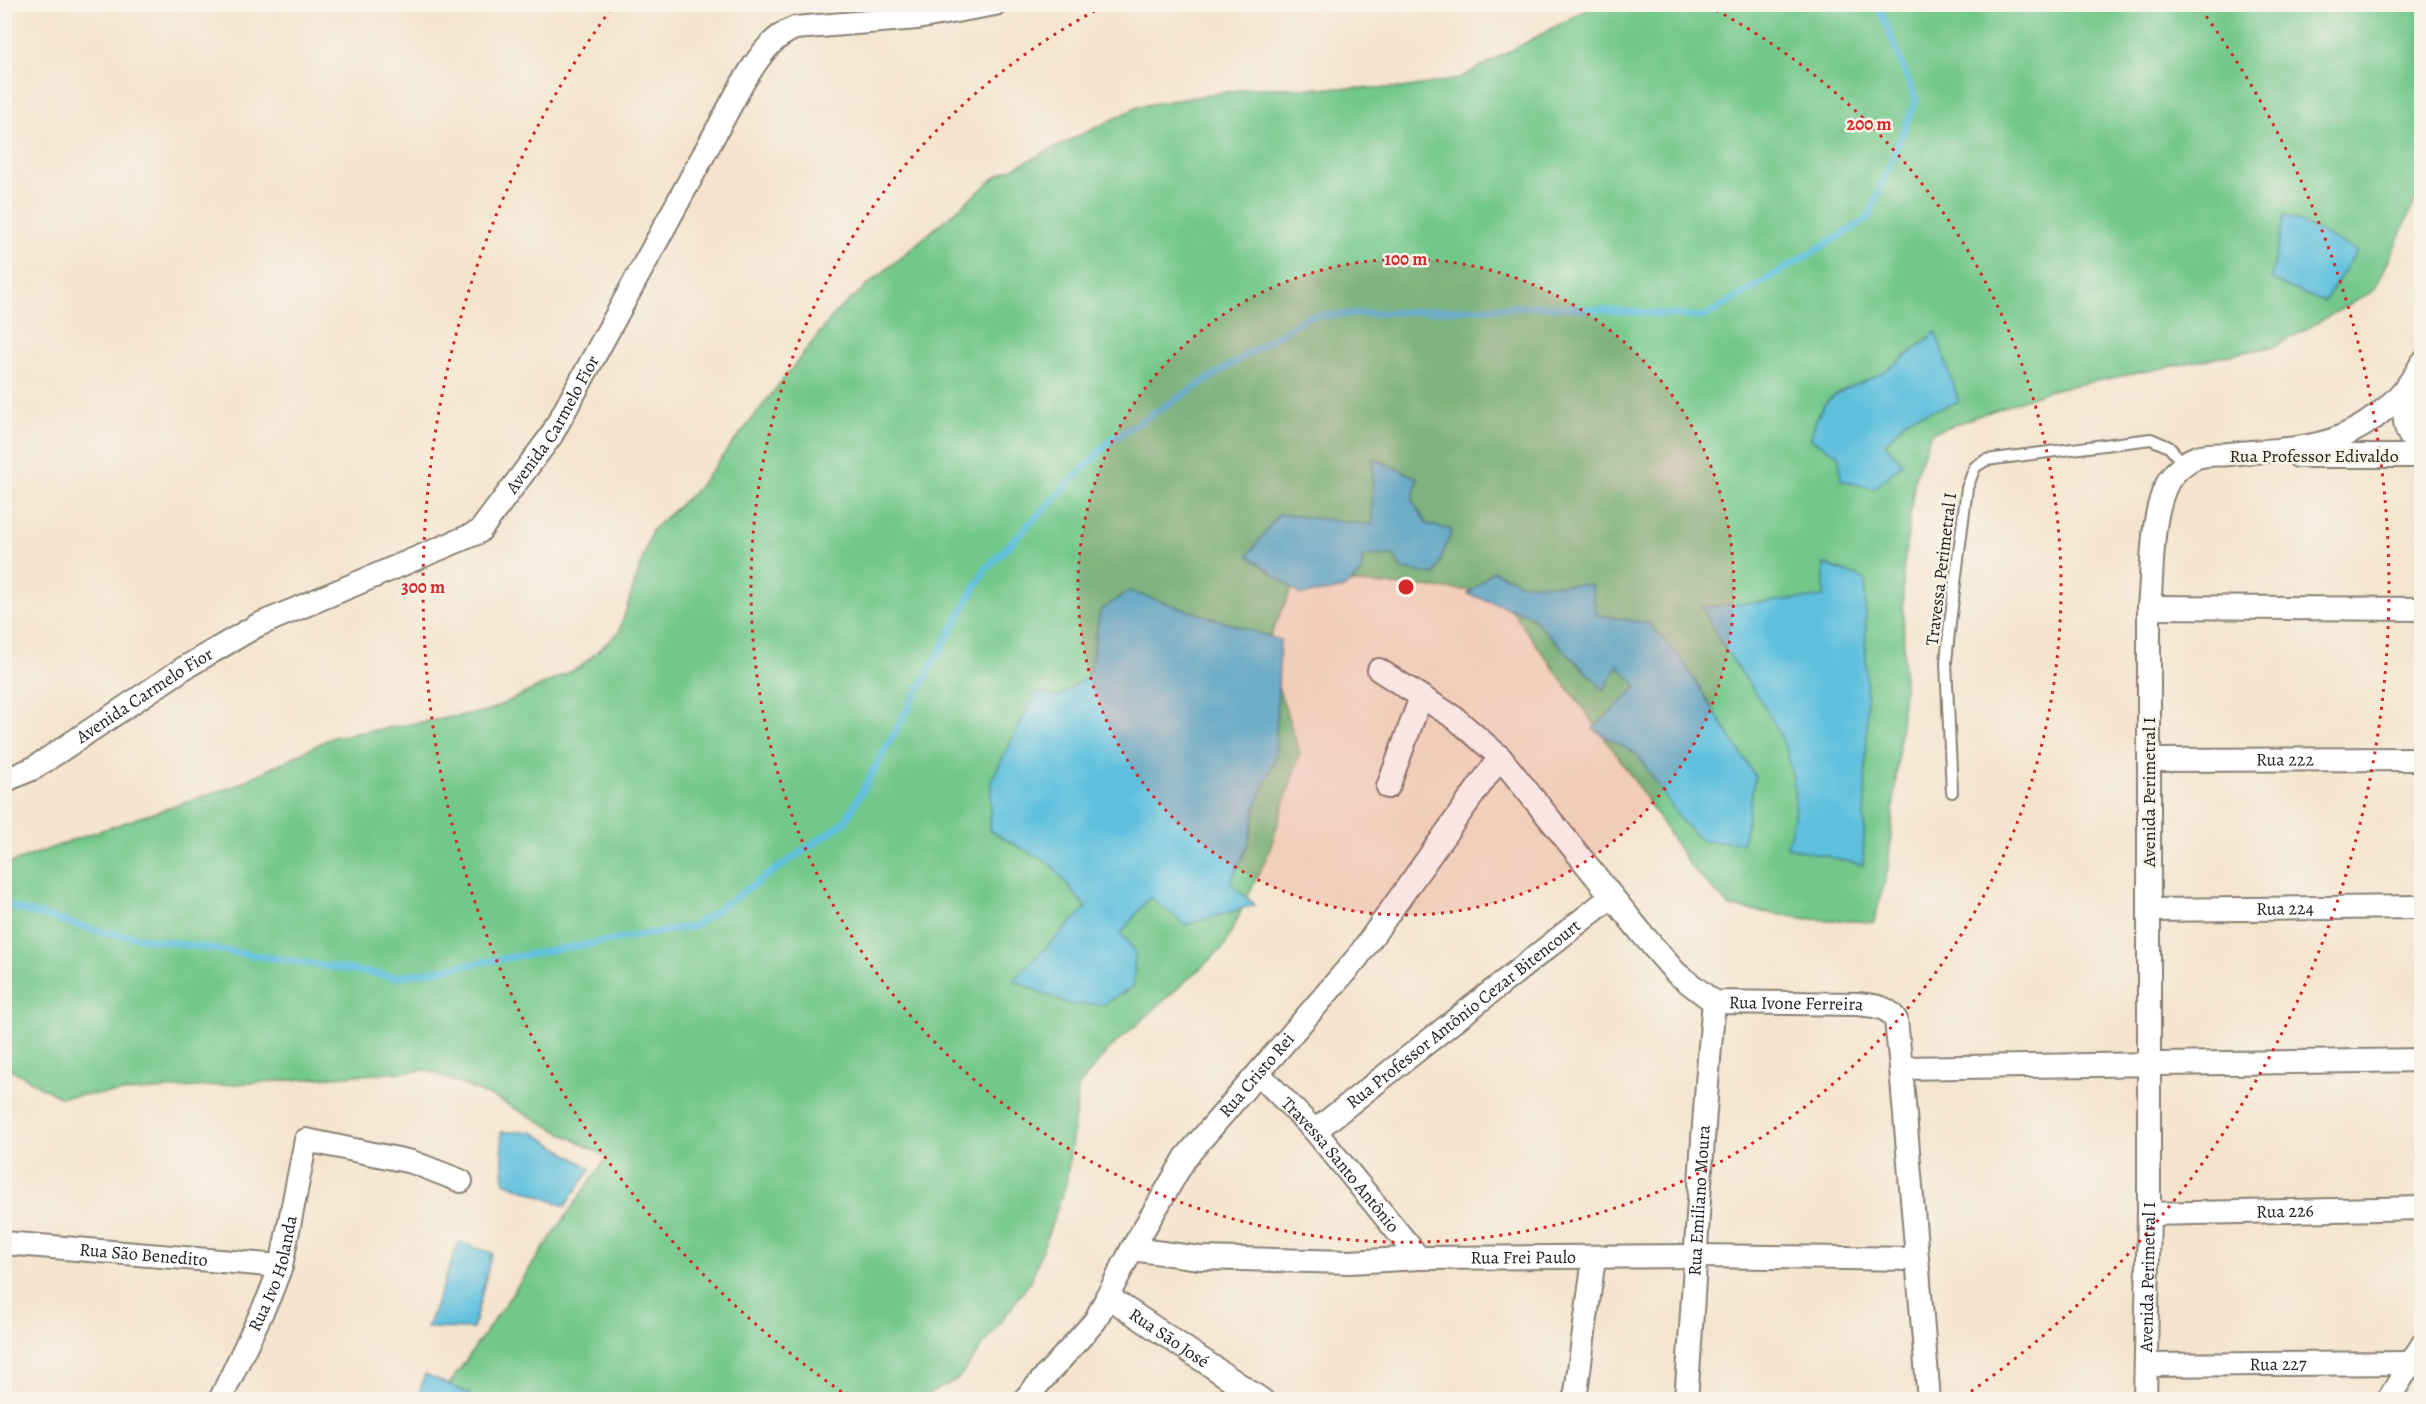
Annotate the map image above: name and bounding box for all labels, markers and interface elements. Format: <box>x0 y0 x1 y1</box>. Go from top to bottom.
text: 200 m <box>1846 112 1892 136</box>
text: 100 m <box>1385 247 1427 271</box>
street label: Avenida Carmelo Fior <box>500 351 605 499</box>
street label: Rua Professor Edivaldo <box>2229 444 2399 468</box>
street label: Travessa Perimetral I <box>1920 491 1962 647</box>
text: 300 m <box>401 575 445 599</box>
centre of rings <box>1396 577 1416 597</box>
street label: Avenida Carmelo Fior <box>70 642 217 749</box>
street label: Avenida Perimetral I <box>2137 717 2161 868</box>
street label: Rua 222 <box>2256 747 2314 772</box>
street label: Rua 224 <box>2256 896 2314 921</box>
street label: Rua Professor Antônio Cezar Bitencourt <box>1341 914 1585 1114</box>
street label: Rua Ivone Ferreira <box>1729 990 1865 1017</box>
street label: Rua Cristo Rei <box>1213 1028 1300 1122</box>
street label: Travessa Santo Antônio <box>1276 1092 1405 1237</box>
street label: Rua Emiliano Moura <box>1682 1123 1716 1277</box>
street label: Rua 226 <box>2256 1198 2314 1224</box>
street label: Avenida Perimetral I <box>2134 1202 2161 1353</box>
street label: Rua Ivo Holanda <box>242 1213 303 1335</box>
street label: Rua São Benedito <box>78 1237 209 1272</box>
street label: Rua Frei Paulo <box>1470 1245 1576 1270</box>
street label: Rua São José <box>1124 1302 1214 1373</box>
street label: Rua 227 <box>2249 1352 2307 1376</box>

